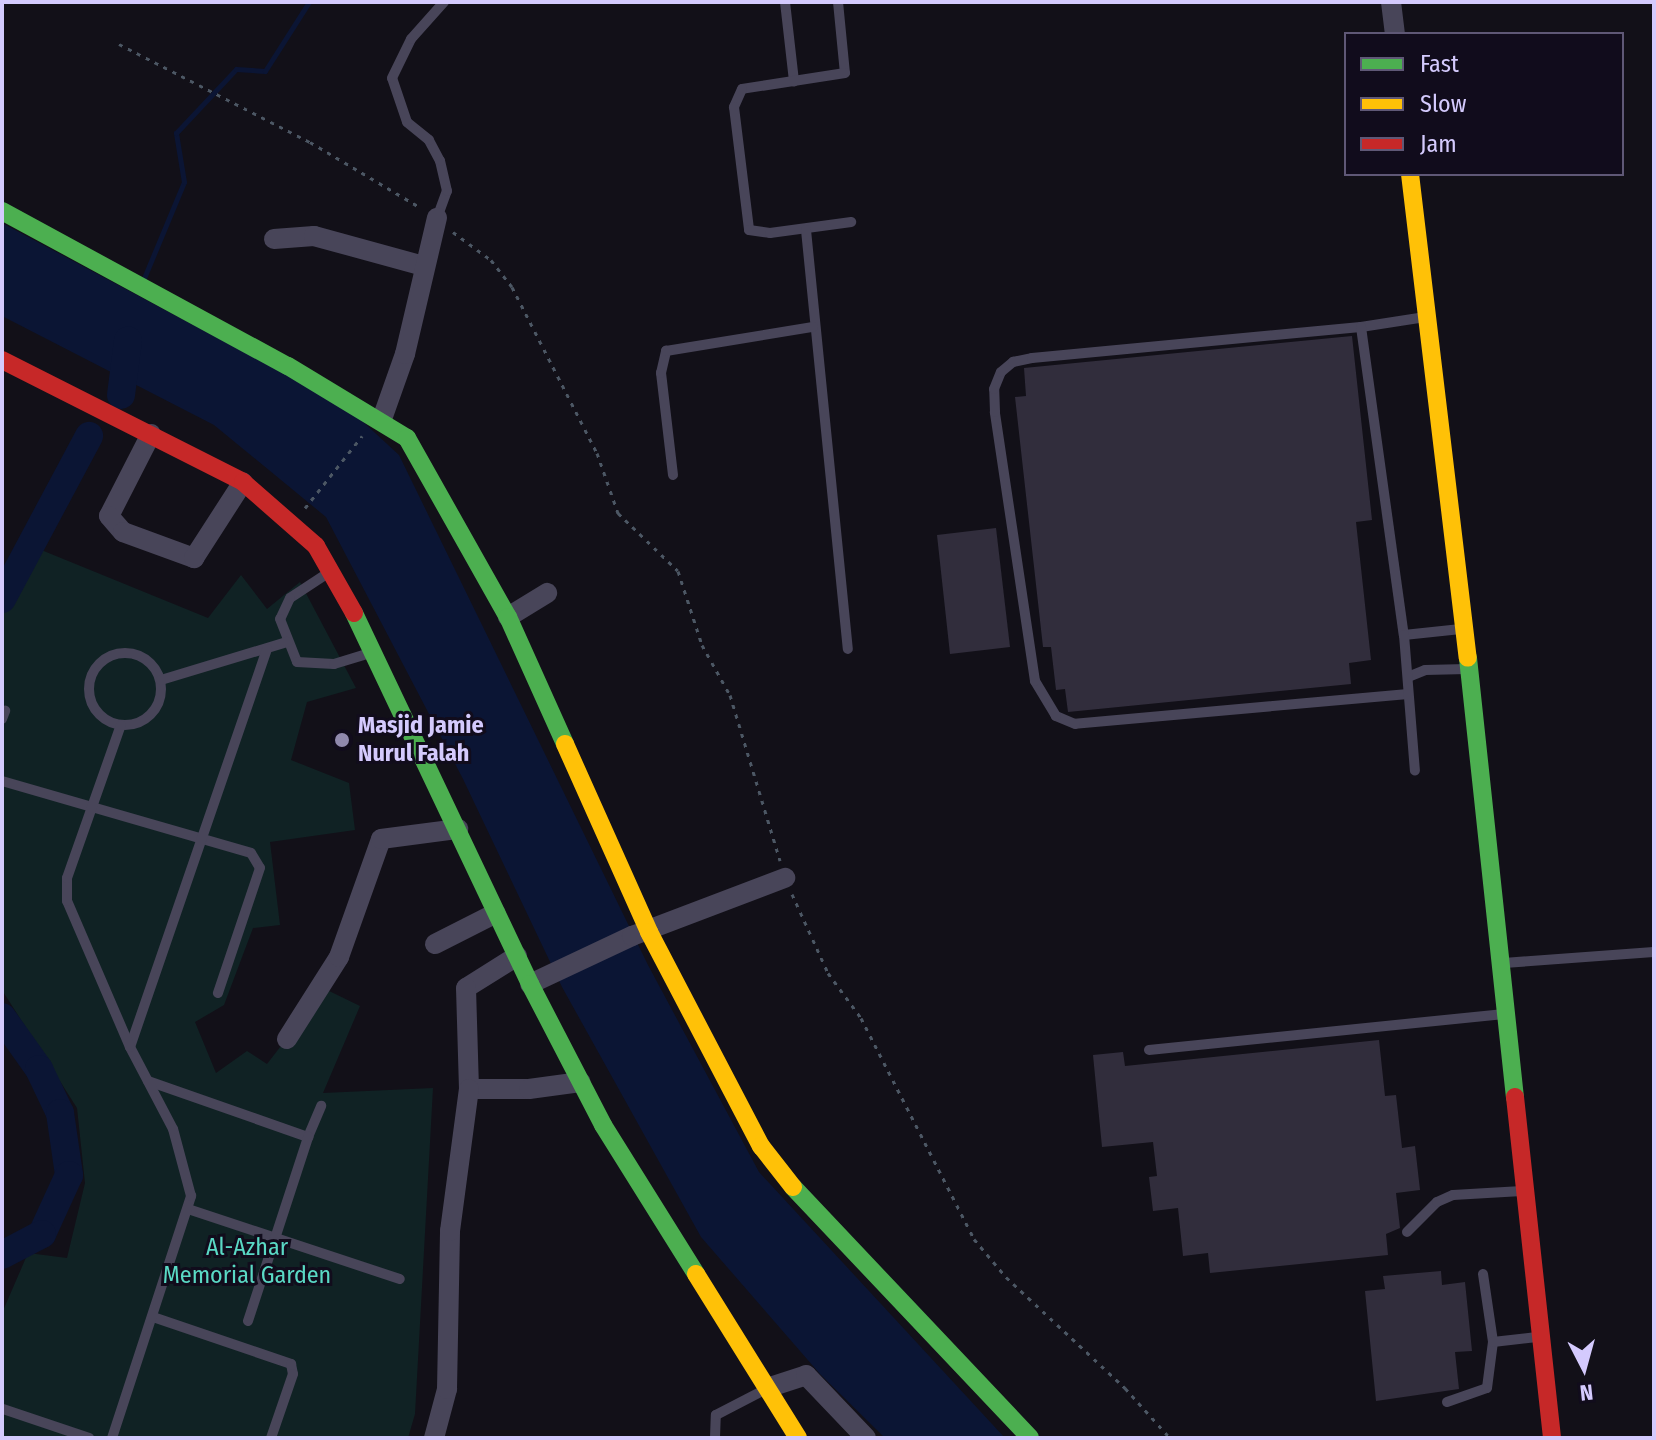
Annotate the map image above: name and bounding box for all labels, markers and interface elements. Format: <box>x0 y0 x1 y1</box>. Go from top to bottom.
legend <box>1344 32 1624 176</box>
text: Fast <box>1420 50 1459 78</box>
text: Slow <box>1420 90 1466 118</box>
text: Jam <box>1420 130 1457 158</box>
place label: Masjid Jamie Nurul Falah <box>358 712 484 768</box>
marker: Masjid Jamie Nurul Falah <box>333 731 351 749</box>
park label: Al-Azhar Memorial Garden <box>163 1234 331 1290</box>
north arrow <box>1544 1328 1624 1408</box>
text: N <box>1579 1378 1595 1406</box>

